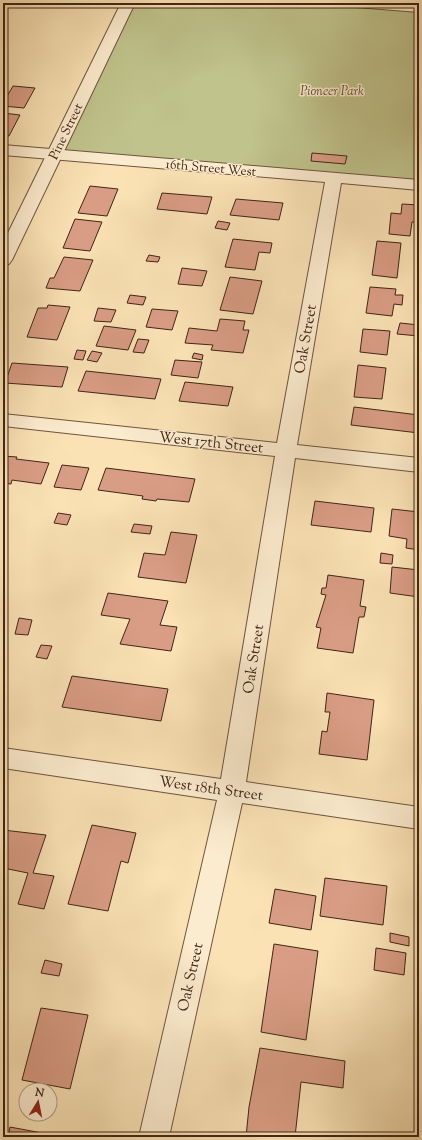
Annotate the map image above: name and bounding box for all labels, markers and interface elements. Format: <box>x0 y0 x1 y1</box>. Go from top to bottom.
park label: Pioneer Park <box>300 83 364 101</box>
street label: Pine Street <box>45 100 88 163</box>
street label: 16th Street West <box>165 156 257 182</box>
street label: Oak Street <box>290 303 323 375</box>
street label: West 17th Street <box>158 428 264 459</box>
street label: Oak Street <box>239 623 270 695</box>
street label: West 18th Street <box>157 772 264 807</box>
street label: Oak Street <box>173 941 210 1014</box>
north arrow <box>18 1082 58 1122</box>
text: N <box>33 1084 45 1102</box>

